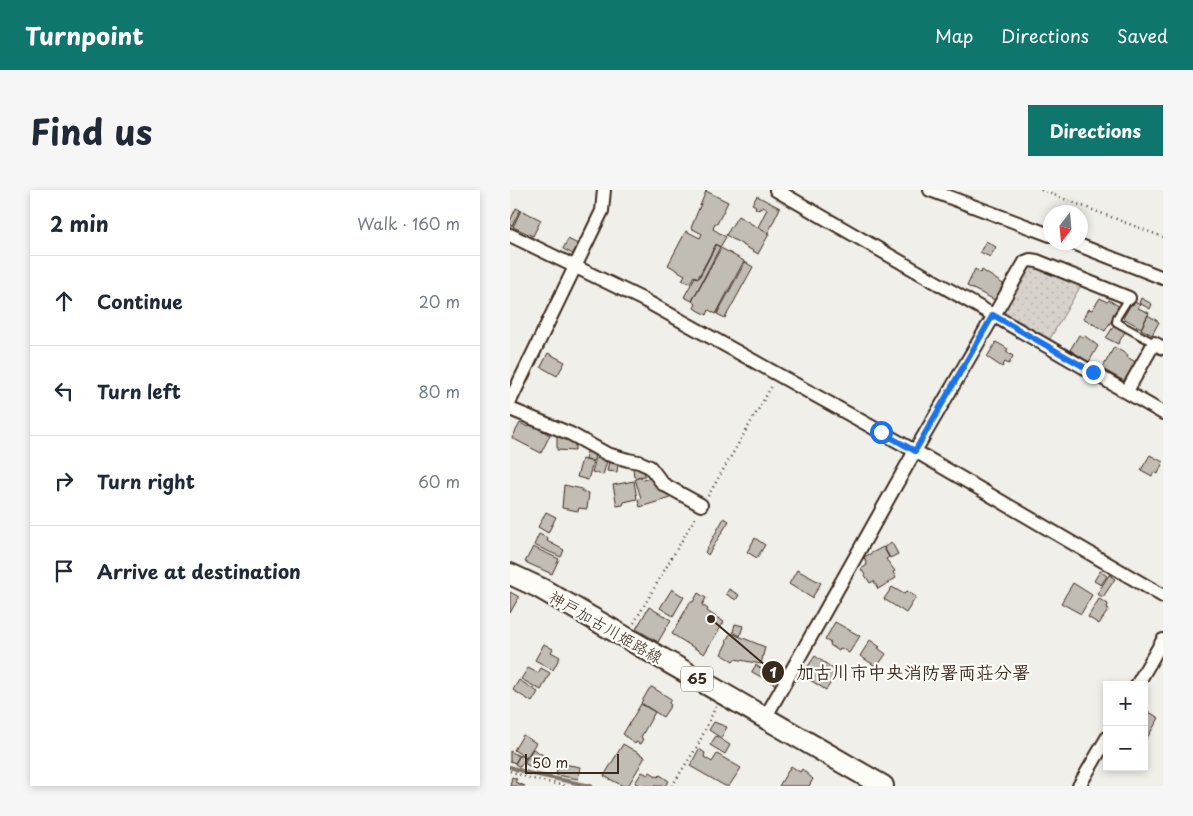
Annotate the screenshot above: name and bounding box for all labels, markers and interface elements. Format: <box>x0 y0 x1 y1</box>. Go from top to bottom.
text: Turnpoint <box>25 17 144 53</box>
text: Map <box>935 22 973 49</box>
text: Directions <box>1001 22 1089 49</box>
text: Saved <box>1117 22 1168 49</box>
text: Find us <box>30 104 152 157</box>
button: Directions <box>1028 105 1163 156</box>
north arrow <box>1043 205 1088 250</box>
text: 2 min <box>50 207 109 239</box>
text: Walk · 160 m <box>357 211 460 235</box>
icon: ahead <box>50 287 78 315</box>
text: Continue <box>97 287 183 315</box>
text: 20 m <box>419 289 460 313</box>
route end <box>1082 361 1105 384</box>
icon: left <box>50 377 78 405</box>
text: Turn left <box>97 377 181 405</box>
text: 80 m <box>418 379 460 403</box>
route start <box>870 421 893 444</box>
icon: right <box>50 467 78 495</box>
text: Turn right <box>97 467 195 495</box>
text: 60 m <box>418 469 460 493</box>
icon: arrive <box>50 557 78 585</box>
text: Arrive at destination <box>97 557 301 585</box>
street label: 神戸加古川姫路線 <box>545 584 668 669</box>
callout: 加古川市中央消防署両荘分署 <box>761 656 1040 689</box>
text: 加古川市中央消防署両荘分署 <box>796 658 1030 685</box>
text: 1 <box>769 660 777 683</box>
road number: 65 <box>681 666 713 692</box>
map controls <box>1103 681 1148 771</box>
button: + <box>1103 681 1148 726</box>
button: − <box>1103 726 1148 771</box>
scale bar <box>525 751 619 774</box>
text: 50 m <box>532 752 568 773</box>

